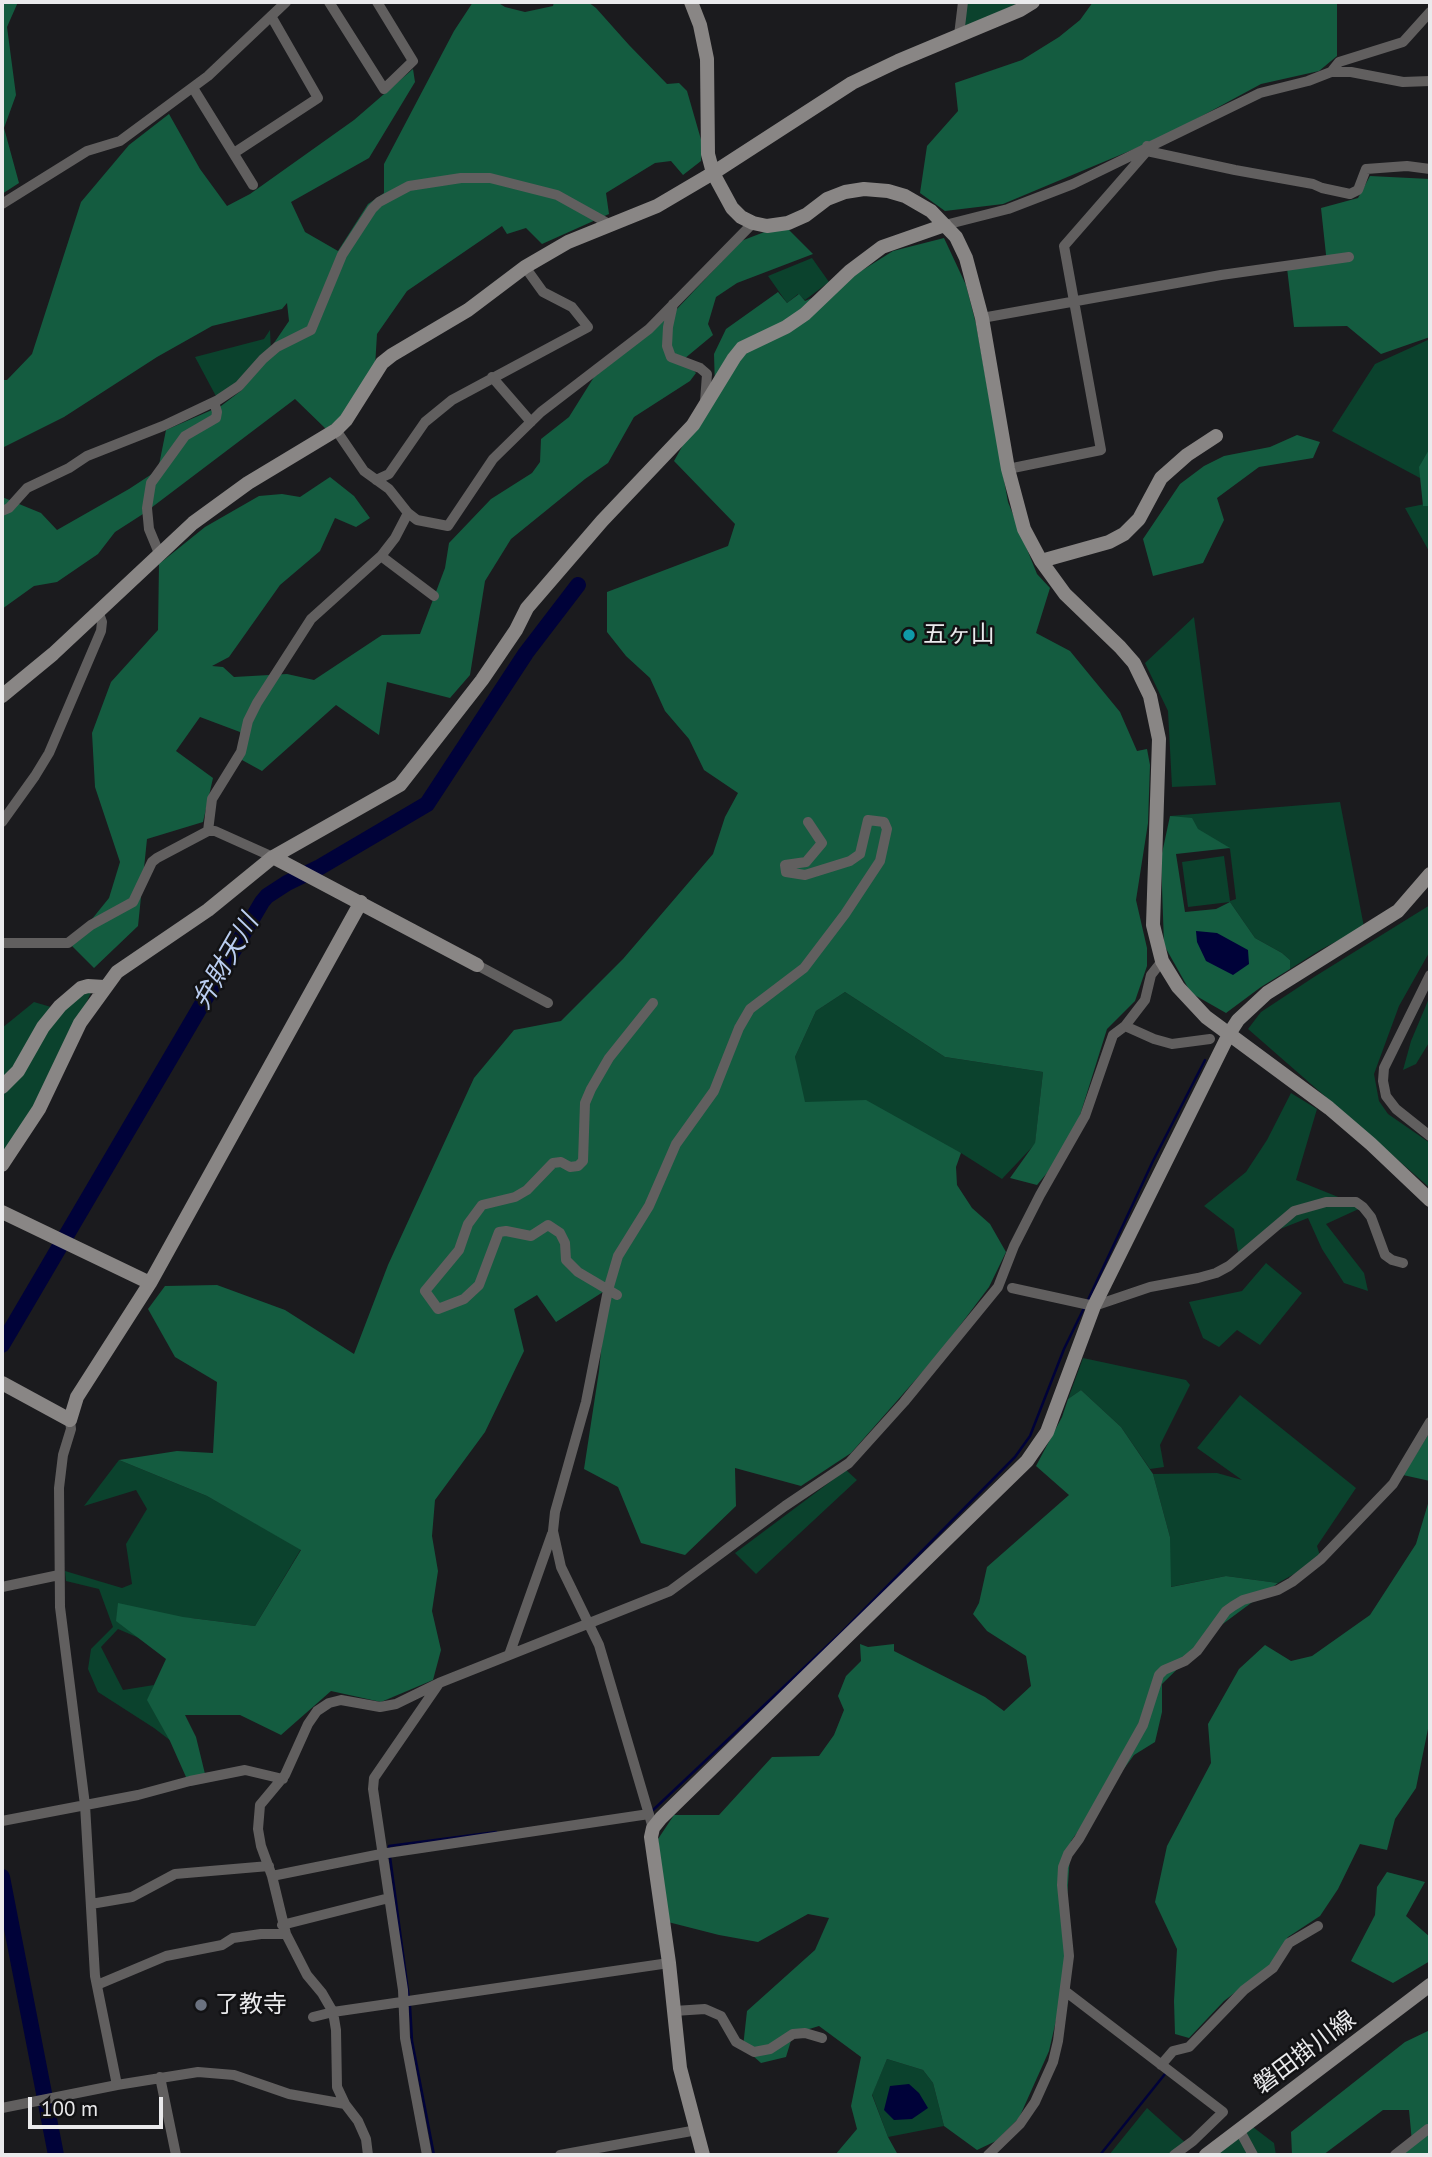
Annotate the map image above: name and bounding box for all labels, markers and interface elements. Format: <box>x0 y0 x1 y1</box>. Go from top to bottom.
place label: 五ヶ山 <box>923 621 995 649</box>
marker: 五ヶ山 <box>901 627 917 643</box>
water label: 弁財天川 <box>186 909 266 1015</box>
place label: 了教寺 <box>215 1991 287 2019</box>
marker: 了教寺 <box>193 1997 209 2013</box>
street label: 磐田掛川線 <box>1248 2005 1362 2101</box>
scale bar <box>32 2084 166 2128</box>
text: 100 m <box>41 2095 98 2122</box>

